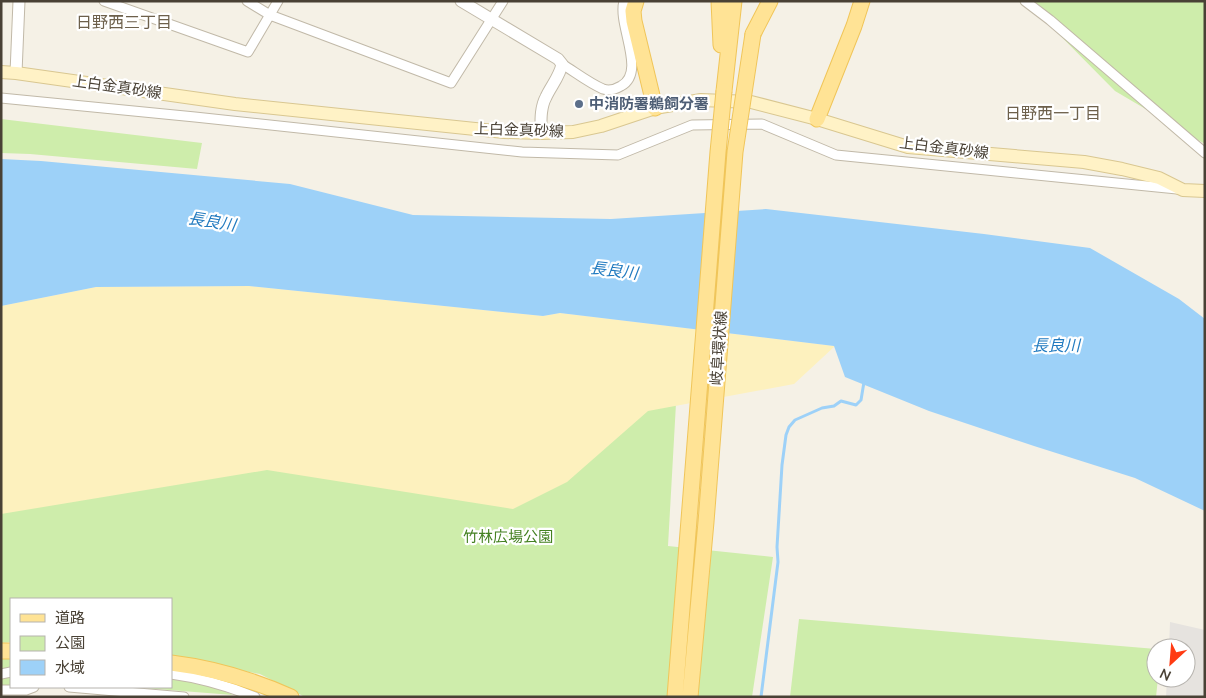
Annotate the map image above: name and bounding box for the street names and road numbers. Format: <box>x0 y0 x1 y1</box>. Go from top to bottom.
street label: 上白金真砂線 <box>71 71 163 103</box>
street label: 上白金真砂線 <box>474 118 564 142</box>
street label: 上白金真砂線 <box>898 133 990 163</box>
street label: 岐阜環状線 <box>706 310 732 386</box>

